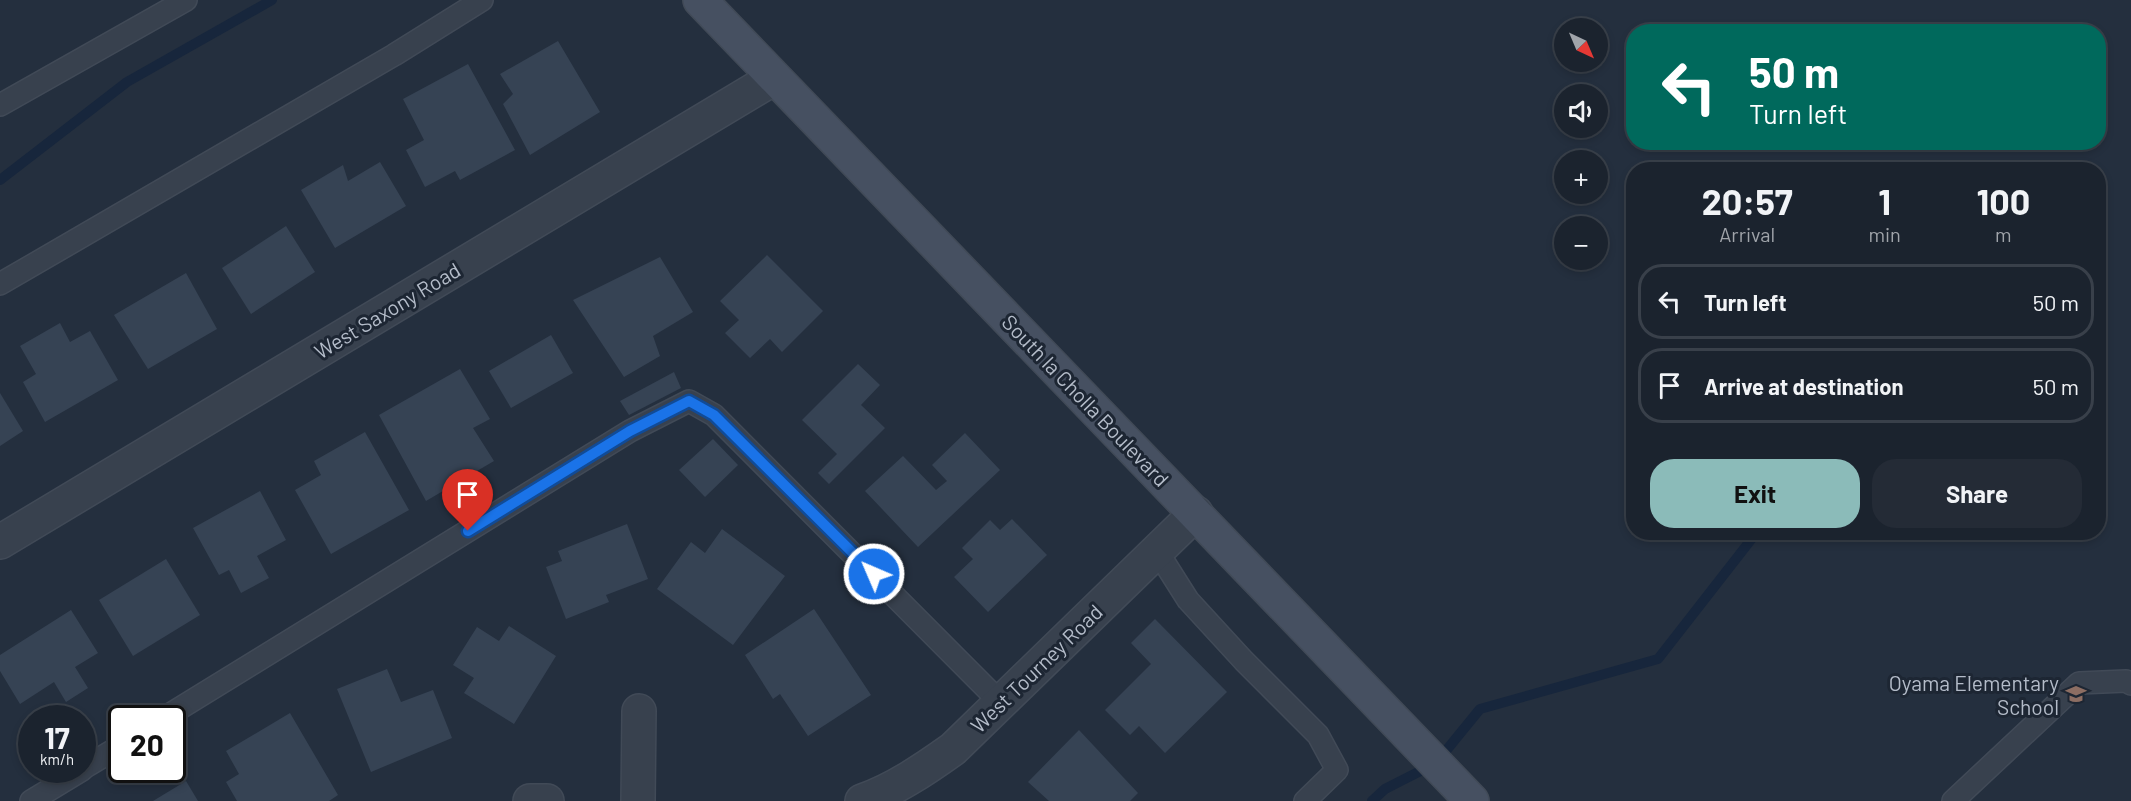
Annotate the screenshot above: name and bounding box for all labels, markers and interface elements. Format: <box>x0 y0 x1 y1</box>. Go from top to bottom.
north arrow <box>1554 18 1608 72</box>
map controls <box>1554 18 1608 270</box>
text: 50 m <box>1749 46 1839 96</box>
icon: left <box>1650 48 1728 126</box>
button: sound <box>1554 84 1608 138</box>
text: Turn left <box>1749 97 1847 129</box>
button: + <box>1554 150 1608 204</box>
text: 20:57 <box>1702 179 1793 222</box>
text: 1 <box>1878 179 1891 222</box>
text: 100 <box>1976 179 2030 222</box>
button: − <box>1554 216 1608 270</box>
text: Arrival <box>1719 222 1775 246</box>
text: min <box>1868 222 1901 246</box>
text: m <box>1995 222 2012 246</box>
street label: West Saxony Road <box>310 257 464 363</box>
icon: left <box>1653 285 1686 318</box>
text: Turn left <box>1704 289 1787 315</box>
text: 50 m <box>2033 289 2079 315</box>
street label: South la Cholla Boulevard <box>997 309 1175 491</box>
icon: arrive <box>1653 369 1686 402</box>
text: Arrive at destination <box>1704 373 1903 399</box>
text: 50 m <box>2033 373 2079 399</box>
button: Exit <box>1650 459 1860 528</box>
button: Share <box>1872 459 2082 528</box>
pin <box>442 469 493 531</box>
icon: arrive <box>451 478 484 511</box>
position arrow <box>842 542 906 606</box>
street label: West Tourney Road <box>965 599 1107 737</box>
place label: Oyama Elementary School <box>1889 670 2059 719</box>
school or university icon: Oyama Elementary School <box>2064 682 2088 706</box>
speed limit sign: 20 <box>108 705 186 783</box>
text: 17 <box>44 719 70 755</box>
text: km/h <box>40 750 74 768</box>

